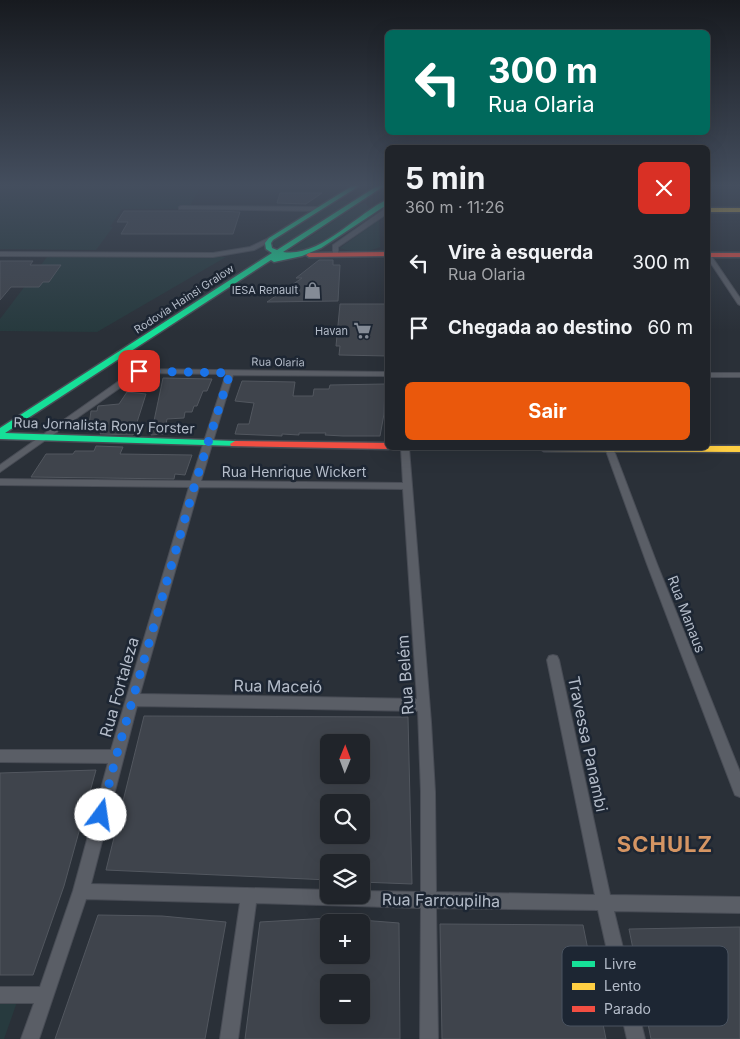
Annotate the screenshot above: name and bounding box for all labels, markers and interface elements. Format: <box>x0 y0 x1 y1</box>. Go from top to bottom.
text: 300 m <box>488 49 598 91</box>
icon: left <box>405 50 470 115</box>
text: Rua Olaria <box>488 91 595 117</box>
text: 5 min <box>405 160 485 196</box>
button: close <box>638 162 690 214</box>
text: 360 m · 11:26 <box>405 197 504 217</box>
text: Vire à esquerda <box>448 241 593 264</box>
icon: left <box>405 249 433 277</box>
text: 300 m <box>632 251 690 274</box>
street label: Rodovia Hainsi Gralow <box>131 261 237 337</box>
text: Rua Olaria <box>448 264 525 284</box>
shop icon: IESA Renault <box>302 280 322 300</box>
place label: IESA Renault <box>232 283 298 297</box>
icon: arrive <box>405 314 433 342</box>
text: Chegada ao destino <box>448 316 632 339</box>
text: 60 m <box>647 316 693 339</box>
supermarket icon: Havan <box>352 321 372 341</box>
place label: Havan <box>315 324 348 338</box>
pin <box>118 350 160 392</box>
street label: Rua Olaria <box>251 355 305 369</box>
icon: arrive <box>125 357 153 385</box>
button: Sair <box>405 382 690 440</box>
street label: Rua Jornalista Rony Forster <box>13 413 195 437</box>
street label: Rua Henrique Wickert <box>222 463 367 480</box>
street label: Rua Manaus <box>664 573 710 655</box>
street label: Rua Belém <box>392 634 418 716</box>
street label: Rua Fortaleza <box>95 635 143 739</box>
street label: Travessa Panambi <box>564 674 612 814</box>
street label: Rua Maceió <box>234 675 322 697</box>
north arrow <box>320 734 370 784</box>
map controls <box>320 734 370 1024</box>
position arrow <box>74 788 126 840</box>
button: search <box>320 794 370 844</box>
district label: SCHULZ <box>617 831 713 857</box>
button: layers <box>320 854 370 904</box>
street label: Rua Farroupilha <box>382 889 500 911</box>
button: + <box>320 914 370 964</box>
legend <box>562 946 728 1026</box>
text: Livre <box>604 955 636 972</box>
button: − <box>320 974 370 1024</box>
text: Lento <box>604 977 641 994</box>
text: Parado <box>604 1000 651 1017</box>

